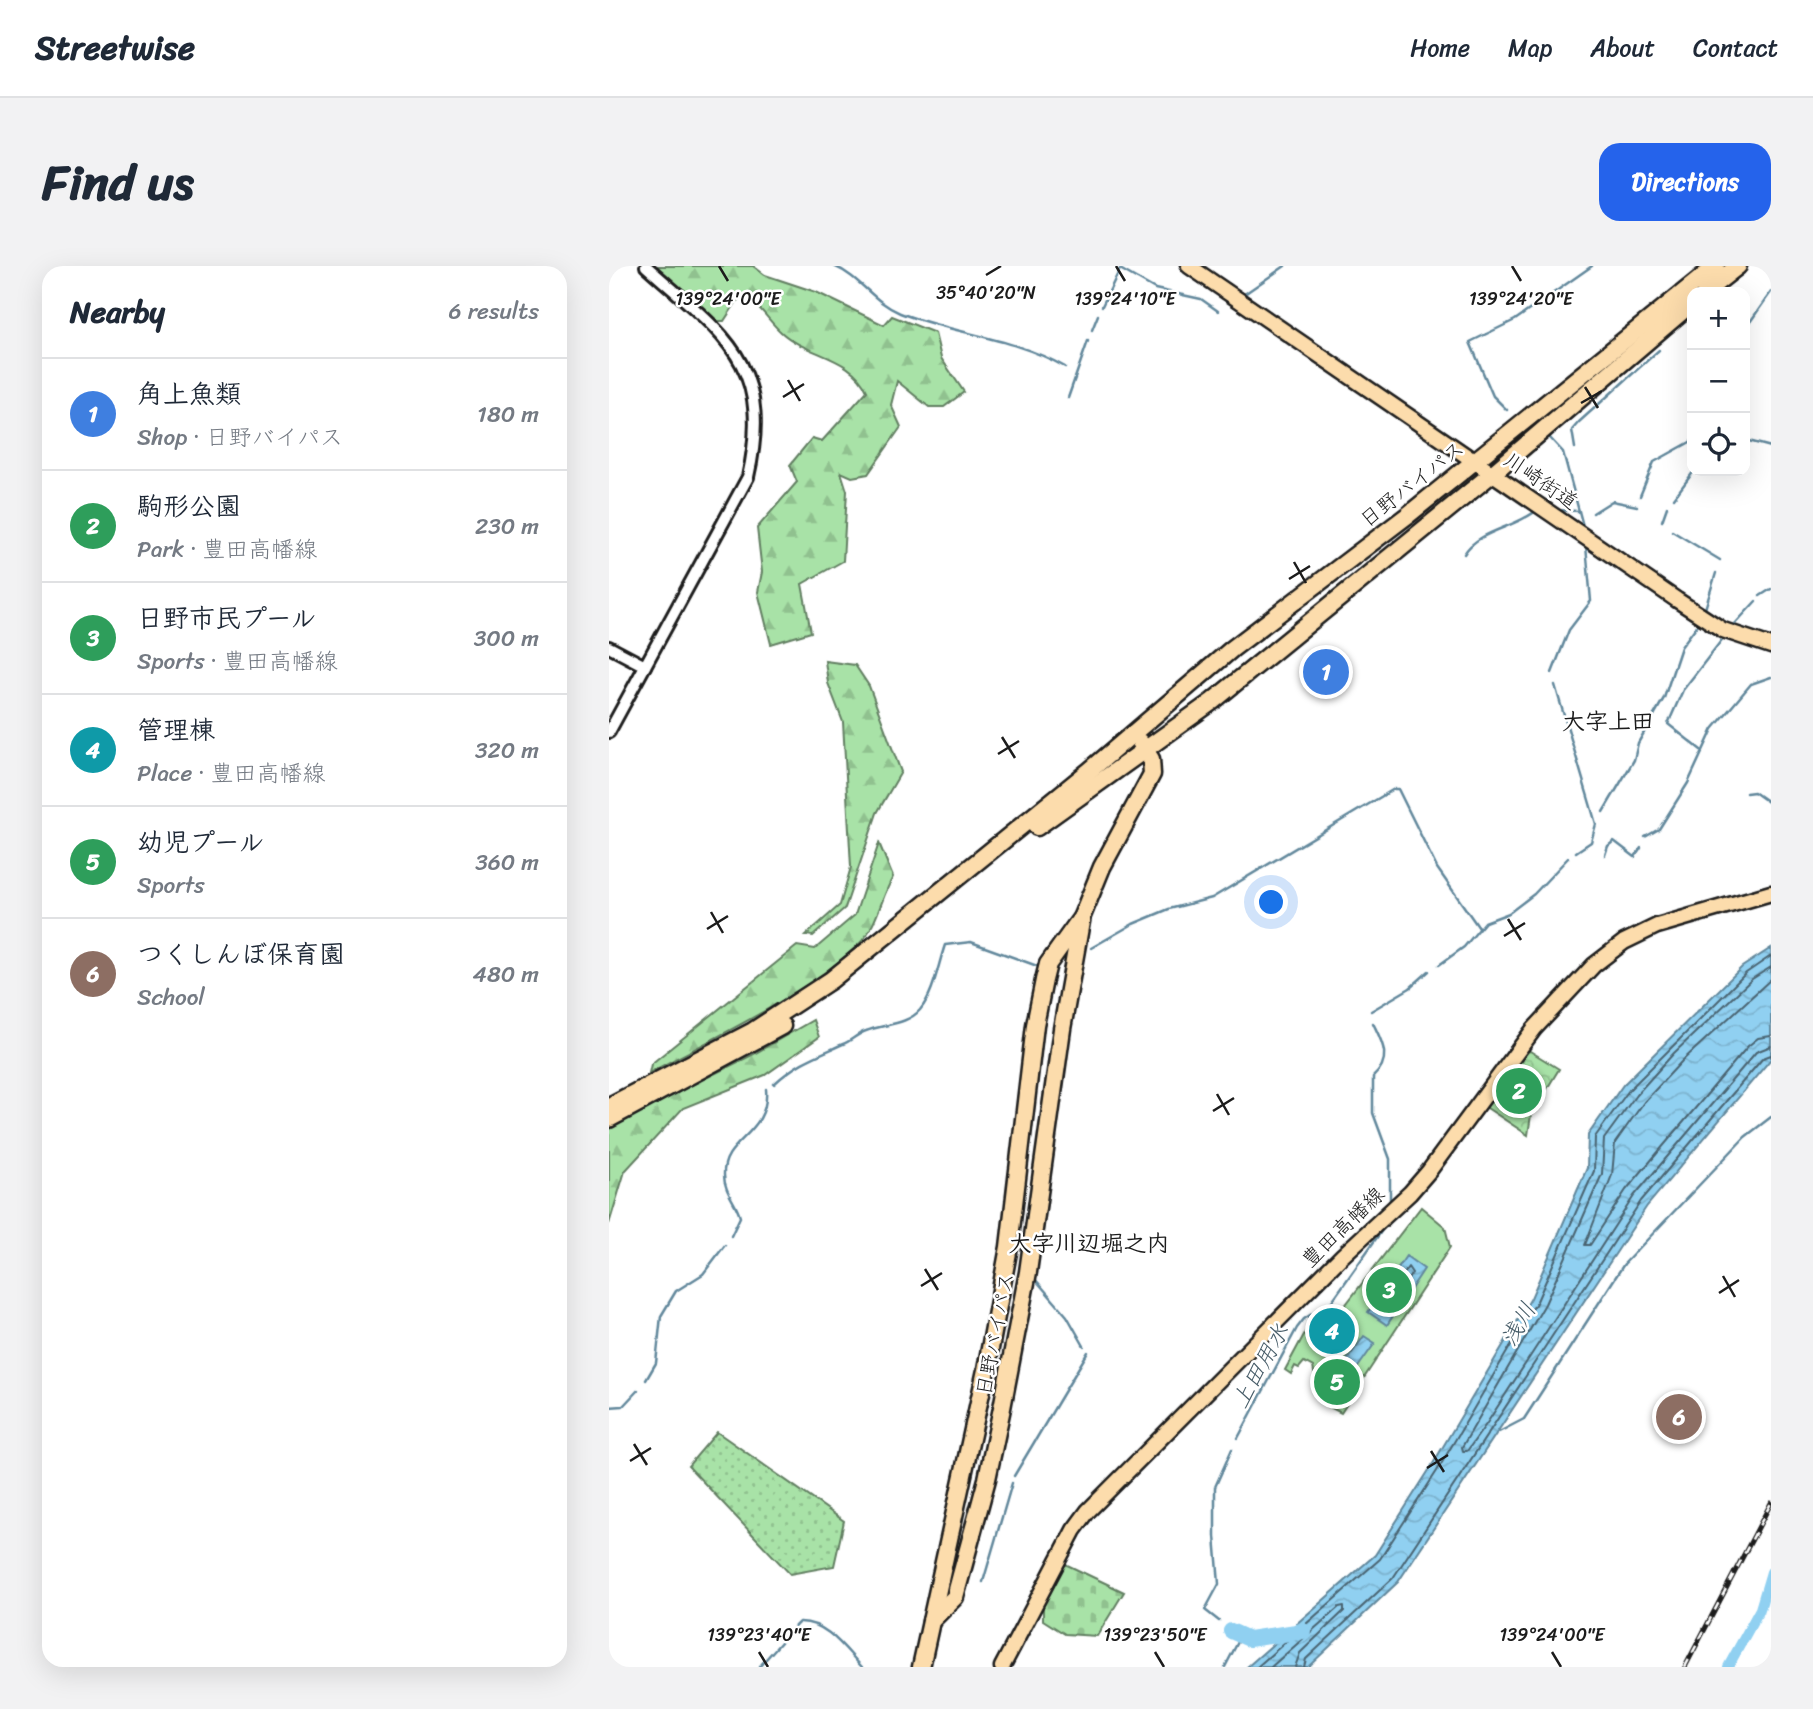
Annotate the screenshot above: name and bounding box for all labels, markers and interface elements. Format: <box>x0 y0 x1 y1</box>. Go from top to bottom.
text: Streetwise <box>35 19 195 77</box>
text: Home <box>1410 27 1470 69</box>
text: Map <box>1508 27 1552 69</box>
text: About <box>1590 27 1655 69</box>
text: Contact <box>1693 27 1778 69</box>
text: Find us <box>42 139 194 226</box>
button: Directions <box>1599 143 1771 221</box>
text: 35°40'20"N <box>936 277 1036 309</box>
text: 139°24'00"E <box>676 283 781 315</box>
text: 139°24'10"E <box>1074 283 1177 315</box>
text: 139°24'20"E <box>1469 283 1574 315</box>
text: Nearby <box>70 285 165 339</box>
map controls <box>1687 287 1750 476</box>
button: + <box>1687 287 1750 350</box>
text: 6 results <box>449 291 539 332</box>
button: − <box>1687 350 1750 413</box>
text: 角上魚類 <box>137 371 241 417</box>
text: 1 <box>88 394 98 435</box>
text: 180 m <box>477 394 539 435</box>
button: locate <box>1687 413 1750 476</box>
text: Shop · 日野バイパス <box>137 417 343 458</box>
street label: 日野バイパス <box>1351 430 1473 538</box>
street label: 川崎街道 <box>1496 442 1586 520</box>
text: 駒形公園 <box>137 483 241 529</box>
text: 2 <box>86 506 100 547</box>
text: 230 m <box>475 506 539 547</box>
text: Park · 豊田高幡線 <box>137 529 317 570</box>
text: 日野市民プール <box>137 595 316 641</box>
text: 3 <box>87 618 99 659</box>
text: 300 m <box>474 618 539 659</box>
text: Sports · 豊田高幡線 <box>137 641 338 682</box>
pin: 1 <box>1303 646 1349 698</box>
district label: 大字上田 <box>1562 701 1654 742</box>
text: 管理棟 <box>137 707 215 753</box>
text: 4 <box>86 730 100 771</box>
text: 320 m <box>475 730 539 771</box>
text: Place · 豊田高幡線 <box>137 753 326 794</box>
text: 幼児プール <box>137 819 264 865</box>
text: 5 <box>86 842 100 883</box>
text: 360 m <box>475 842 539 883</box>
text: Sports <box>137 865 205 906</box>
your location <box>1254 885 1288 919</box>
text: つくしんぼ保育園 <box>137 931 345 977</box>
text: 6 <box>86 954 100 995</box>
text: 480 m <box>473 954 539 995</box>
text: School <box>137 977 205 1018</box>
pin: 2 <box>1496 1065 1542 1117</box>
street label: 豊田高幡線 <box>1292 1177 1394 1277</box>
district label: 大字川辺堀之内 <box>1009 1223 1170 1264</box>
pin: 3 <box>1366 1264 1412 1316</box>
street label: 日野バイパス <box>964 1269 1026 1399</box>
water label: 浅川 <box>1489 1294 1548 1354</box>
pin: 4 <box>1309 1305 1355 1357</box>
water label: 上田用水 <box>1220 1316 1301 1416</box>
pin: 5 <box>1314 1356 1360 1408</box>
pin: 6 <box>1656 1391 1702 1443</box>
text: 139°23'40"E <box>707 1619 812 1651</box>
text: 139°23'50"E <box>1103 1619 1208 1651</box>
text: 139°24'00"E <box>1500 1619 1605 1651</box>

